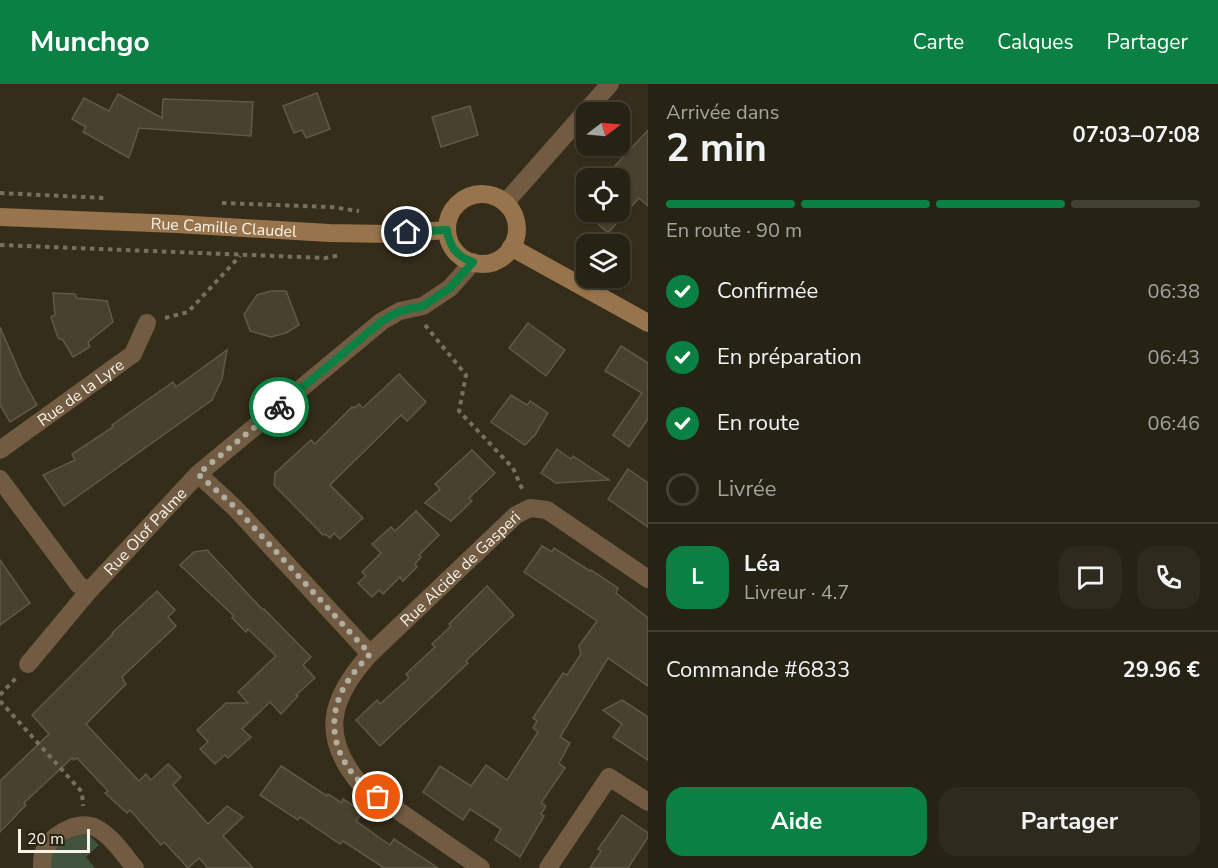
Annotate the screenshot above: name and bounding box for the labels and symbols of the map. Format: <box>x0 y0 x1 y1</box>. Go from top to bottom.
north arrow <box>576 102 630 156</box>
pin <box>381 206 432 257</box>
street label: Rue Camille Claudel <box>150 213 298 243</box>
street label: Rue de la Lyre <box>33 354 129 432</box>
courier <box>249 377 309 437</box>
street label: Rue Olof Palme <box>99 483 192 581</box>
street label: Rue Alcide de Gasperi <box>395 506 526 632</box>
pin <box>352 771 403 822</box>
scale bar <box>18 826 90 854</box>

